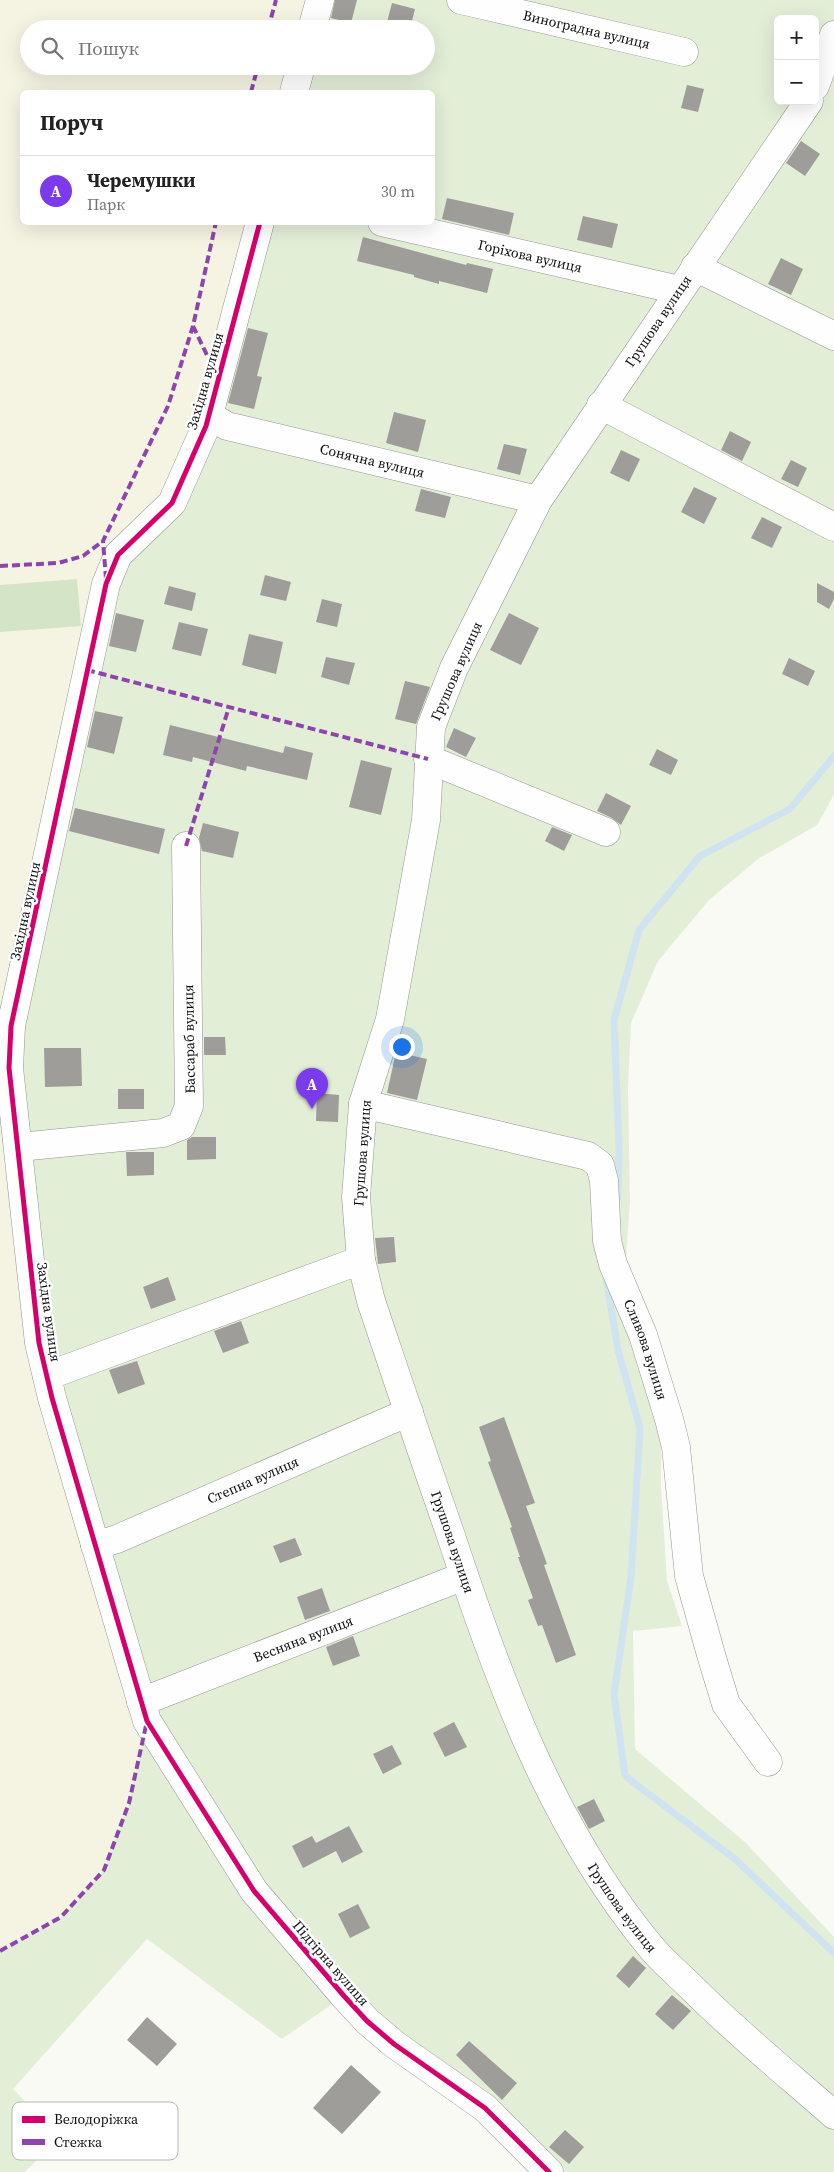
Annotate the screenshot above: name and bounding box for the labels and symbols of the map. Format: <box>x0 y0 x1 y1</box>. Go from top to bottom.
street label: Виноградна вулиця <box>521 5 652 54</box>
street label: Горіхова вулиця <box>476 234 584 278</box>
street label: Грушова вулиця <box>620 271 696 371</box>
street label: Західна вулиця <box>182 330 228 432</box>
street label: Сонячна вулиця <box>318 438 427 483</box>
street label: Грушова вулиця <box>425 618 487 724</box>
street label: Західна вулиця <box>5 860 45 962</box>
street label: Бассараб вулиця <box>178 984 200 1094</box>
your location <box>389 1034 415 1060</box>
pin: A <box>296 1068 328 1109</box>
street label: Грушова вулиця <box>348 1099 376 1207</box>
street label: Західна вулиця <box>32 1261 66 1363</box>
street label: Сливова вулиця <box>619 1296 672 1402</box>
street label: Степна вулиця <box>204 1451 301 1509</box>
street label: Грушова вулиця <box>426 1488 479 1596</box>
street label: Весняна вулиця <box>250 1610 356 1667</box>
street label: Грушова вулиця <box>583 1859 661 1957</box>
street label: Підгірна вулиця <box>288 1916 374 2010</box>
legend <box>12 2102 178 2160</box>
text: Велодоріжка <box>54 2109 139 2129</box>
text: Стежка <box>54 2132 103 2152</box>

